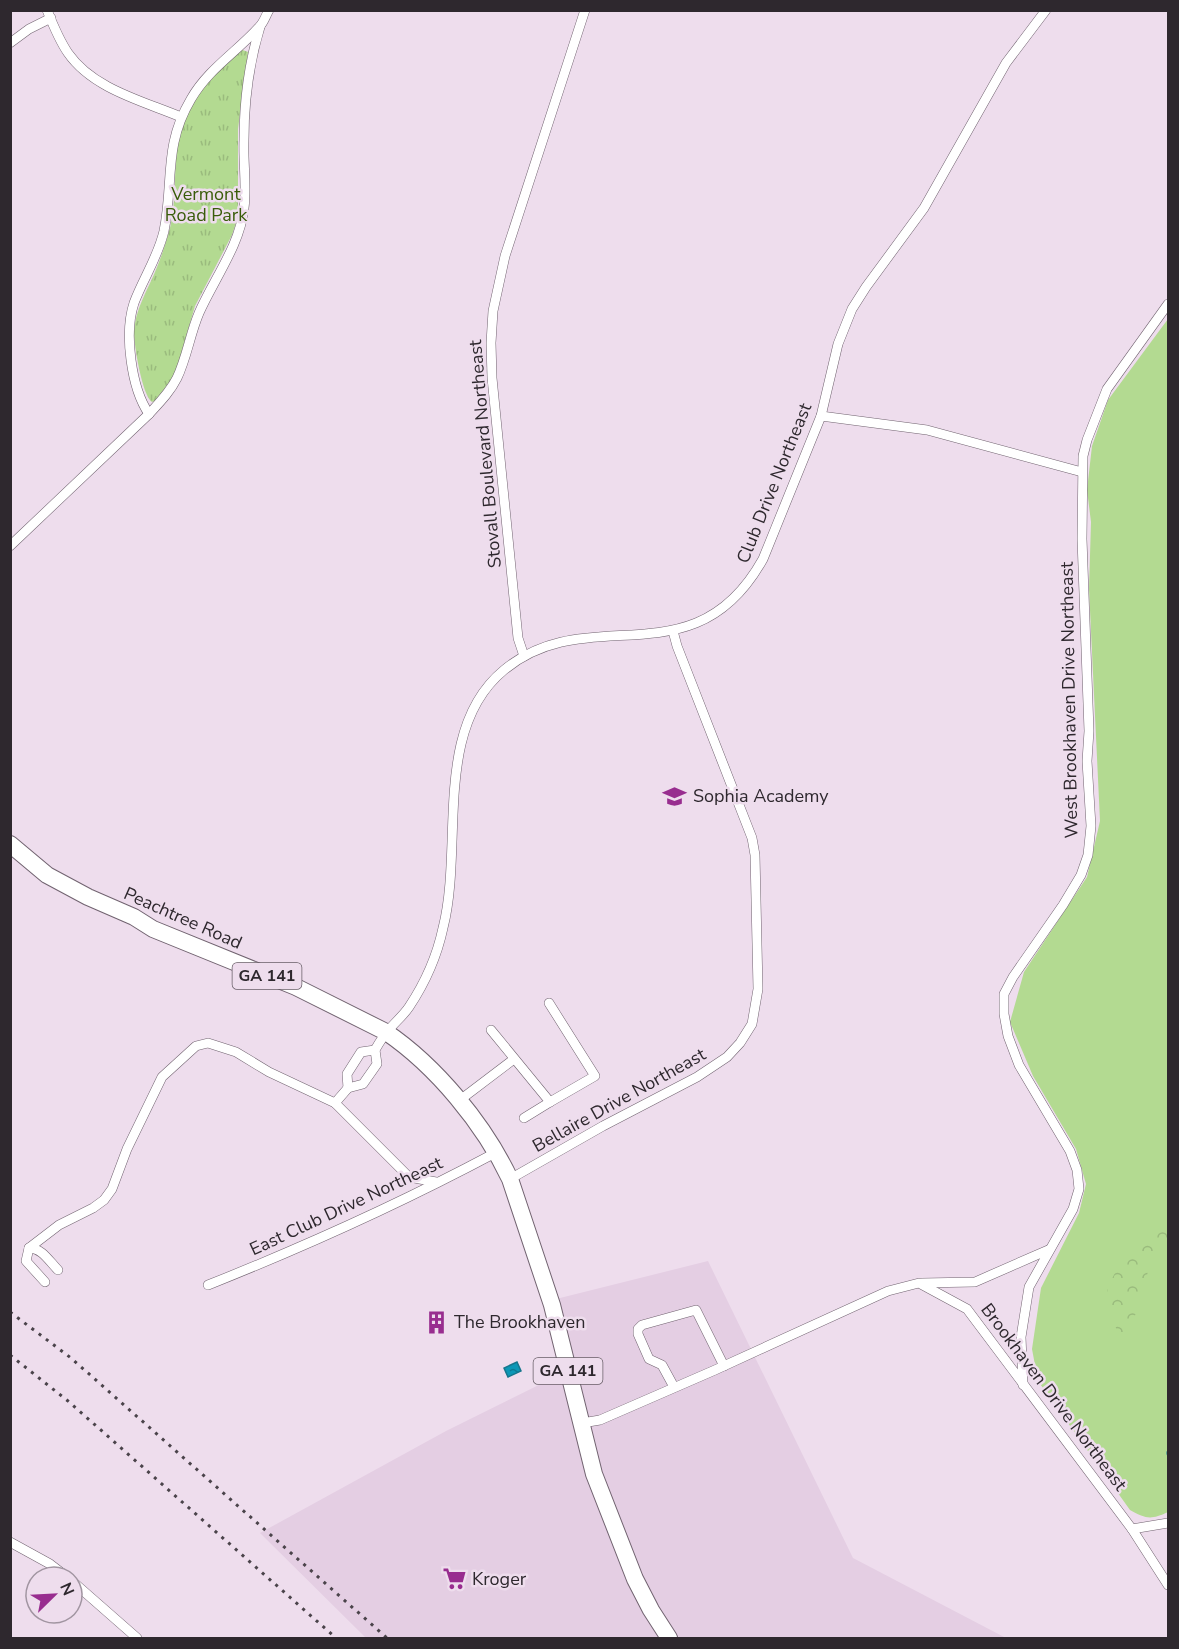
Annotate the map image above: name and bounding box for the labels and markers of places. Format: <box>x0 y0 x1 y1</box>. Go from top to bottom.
school or university icon: Sophia Academy <box>662 783 688 809</box>
place label: Sophia Academy <box>693 784 829 808</box>
building icon: The Brookhaven <box>423 1309 449 1335</box>
place label: The Brookhaven <box>454 1310 585 1334</box>
supermarket icon: Kroger <box>441 1566 467 1592</box>
place label: Kroger <box>472 1567 527 1591</box>

